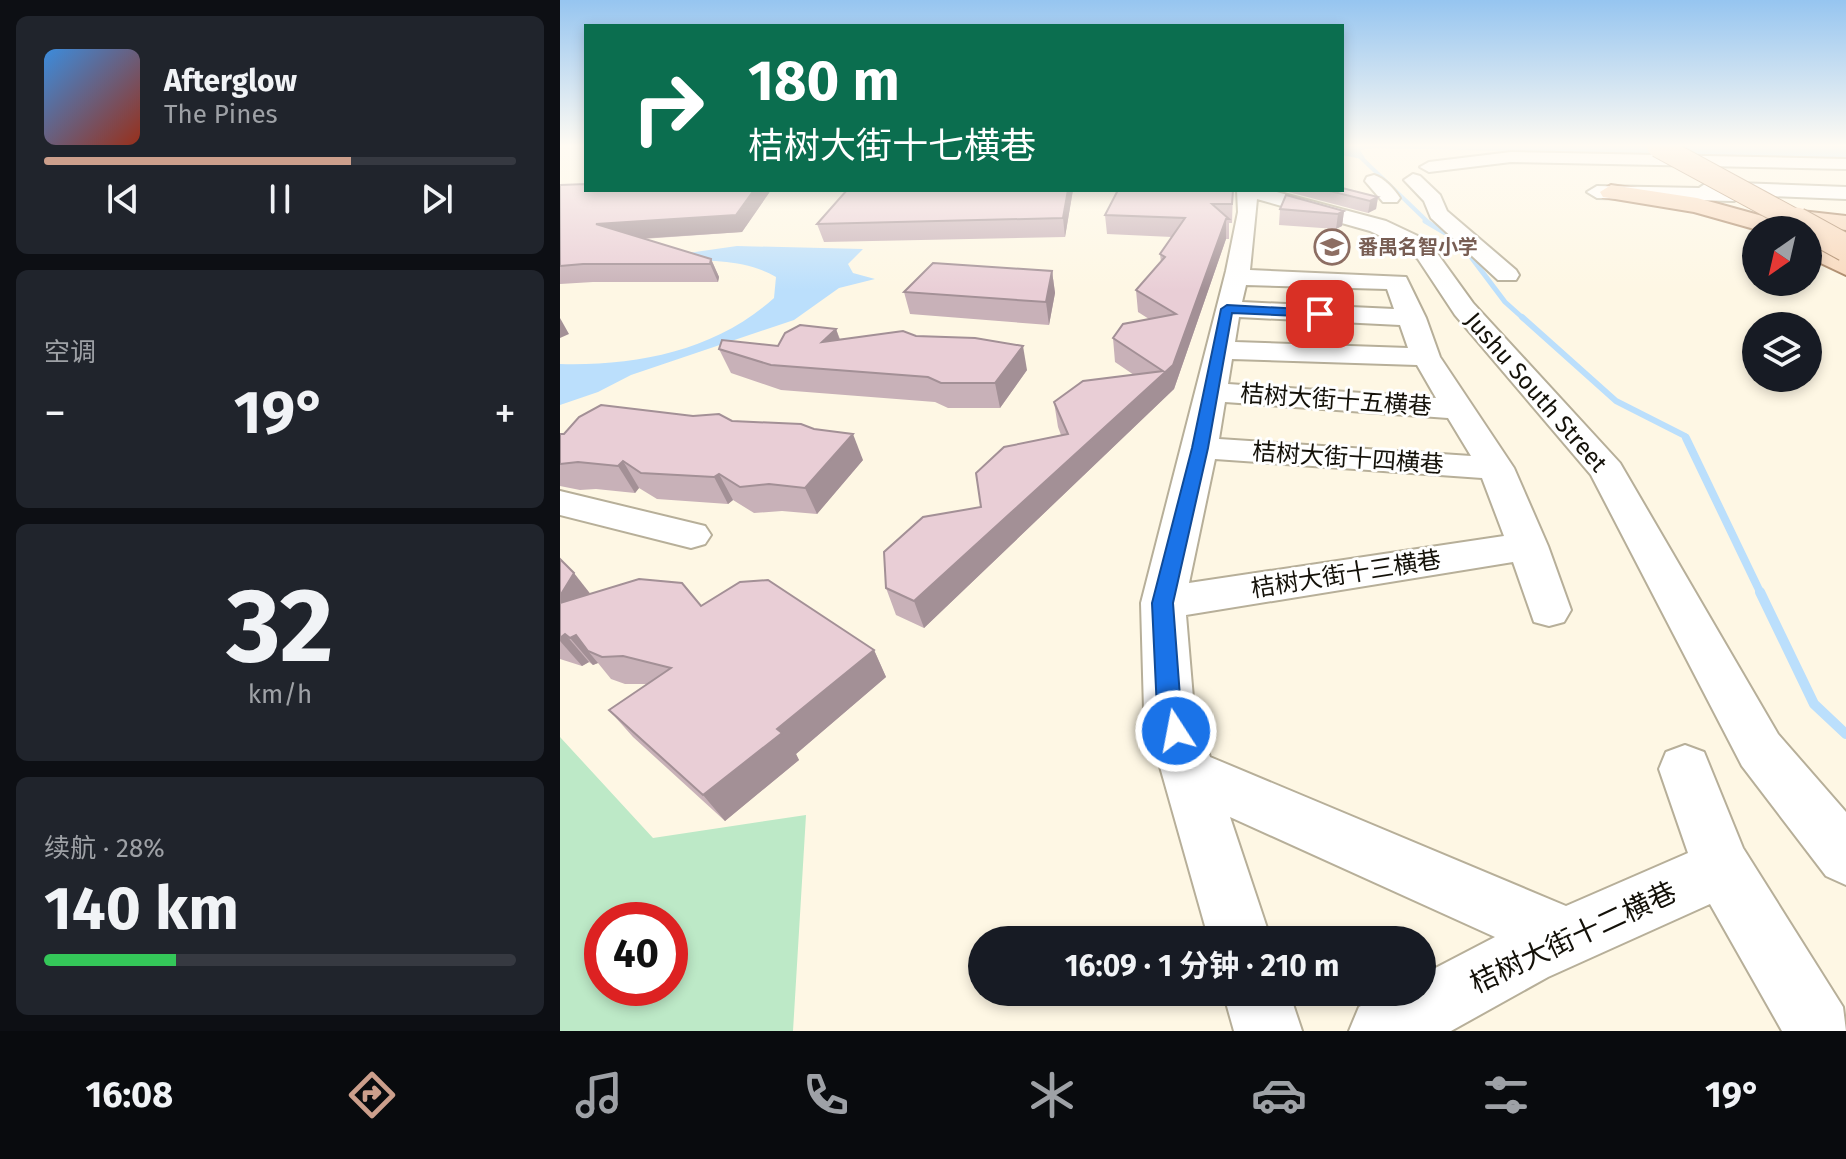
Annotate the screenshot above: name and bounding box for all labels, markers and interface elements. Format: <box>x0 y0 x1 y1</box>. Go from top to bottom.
text: 180 m <box>748 48 900 115</box>
icon: right <box>616 56 720 160</box>
text: Afterglow <box>164 63 297 99</box>
text: The Pines <box>164 99 278 130</box>
text: 桔树大街十七横巷 <box>748 124 1036 168</box>
icon: previous <box>101 177 145 221</box>
icon: pause <box>258 177 302 221</box>
icon: next <box>415 177 459 221</box>
north arrow <box>1742 216 1822 296</box>
map controls <box>1742 216 1822 392</box>
school or university icon: 番禺名智小学 <box>1313 228 1351 266</box>
place label: 番禺名智小学 <box>1358 235 1478 259</box>
pin <box>1286 280 1354 348</box>
icon: arrive <box>1298 292 1342 336</box>
street label: Jushu South Street <box>1459 307 1613 478</box>
button: layers <box>1742 312 1822 392</box>
text: 空调 <box>44 337 96 368</box>
text: 19° <box>234 377 326 449</box>
street label: 桔树大街十五横巷 <box>1239 379 1433 421</box>
text: − <box>44 387 66 440</box>
text: + <box>494 387 516 440</box>
street label: 桔树大街十四横巷 <box>1251 437 1445 479</box>
street label: 桔树大街十三横巷 <box>1249 545 1443 603</box>
text: 32 <box>227 564 333 689</box>
text: km/h <box>248 679 312 710</box>
position arrow <box>1134 689 1218 773</box>
text: 续航 · 28% <box>44 833 165 864</box>
text: 140 km <box>44 873 239 945</box>
street label: 桔树大街十二横巷 <box>1465 875 1682 1000</box>
speed limit sign: 40 <box>584 902 688 1006</box>
text: 16:09 · 1 分钟 · 210 m <box>1065 948 1339 984</box>
icon: directions <box>344 1067 400 1123</box>
icon: music <box>571 1067 627 1123</box>
icon: phone <box>798 1067 854 1123</box>
icon: climate <box>1024 1067 1080 1123</box>
icon: car <box>1251 1067 1307 1123</box>
icon: filters <box>1478 1067 1534 1123</box>
text: 16:08 <box>85 1073 173 1117</box>
text: 19° <box>1705 1073 1761 1117</box>

